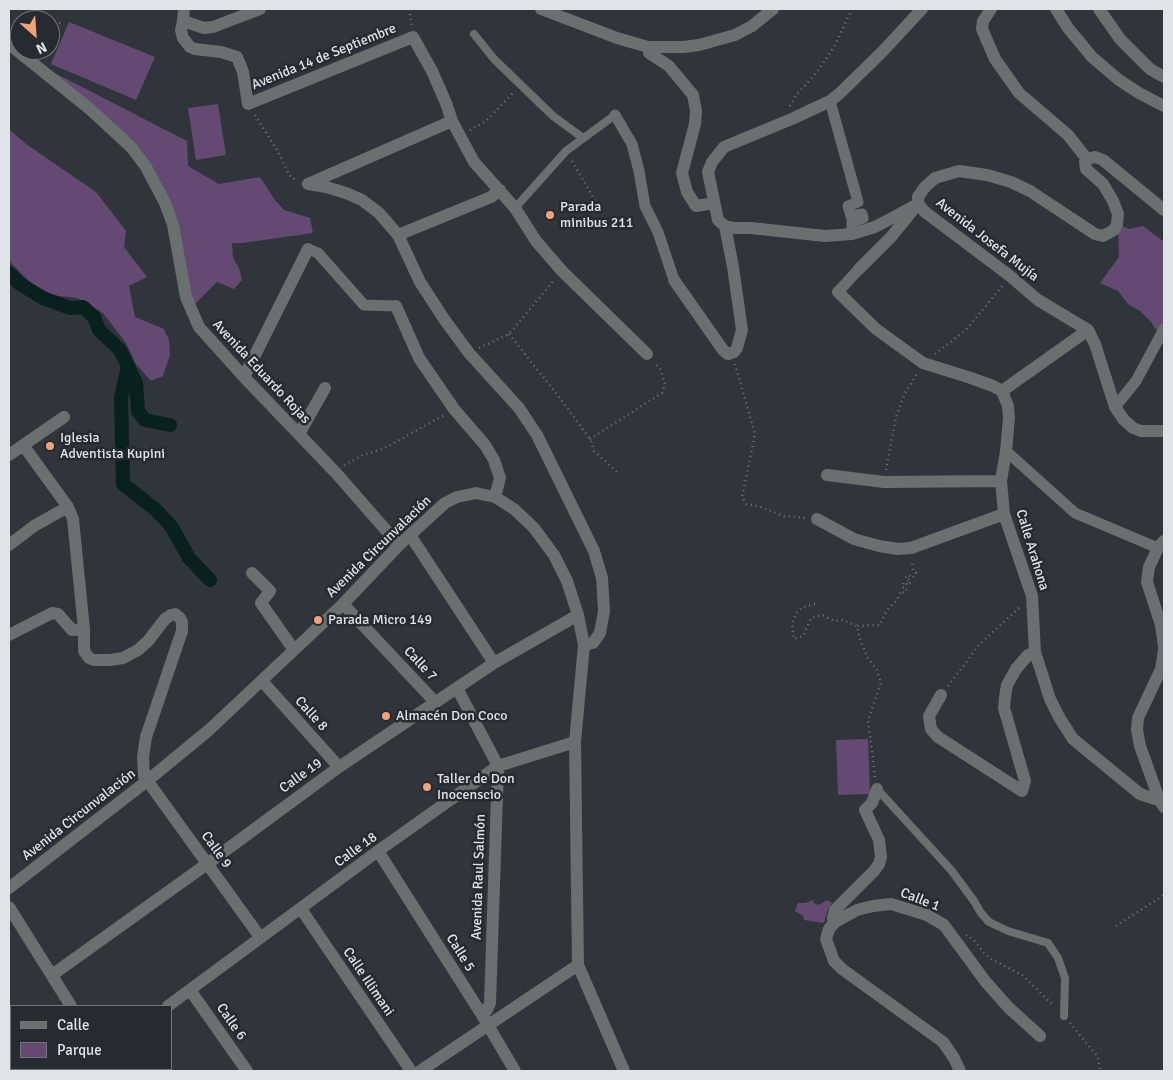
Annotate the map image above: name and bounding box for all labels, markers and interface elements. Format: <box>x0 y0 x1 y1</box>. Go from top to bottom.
north arrow <box>10 10 60 60</box>
street label: Avenida 14 de Septiembre <box>249 20 399 94</box>
text: N <box>33 38 49 58</box>
street label: Avenida Josefa Mujía <box>932 195 1042 285</box>
place label: Parada minibus 211 <box>560 199 633 232</box>
marker: Parada minibus 211 <box>544 209 556 221</box>
street label: Avenida Eduardo Rojas <box>209 317 313 427</box>
place label: Iglesia Adventista Kupini <box>60 430 165 462</box>
marker: Iglesia Adventista Kupini <box>44 440 56 452</box>
street label: Avenida Circunvalación <box>323 493 435 601</box>
street label: Calle Arahona <box>1012 507 1052 593</box>
place label: Parada Micro 149 <box>328 612 432 628</box>
marker: Parada Micro 149 <box>312 614 324 626</box>
street label: Calle 7 <box>400 643 440 685</box>
street label: Calle 8 <box>291 693 331 735</box>
place label: Almacén Don Coco <box>396 708 507 724</box>
marker: Almacén Don Coco <box>380 710 392 722</box>
street label: Calle 19 <box>276 755 326 797</box>
street label: Avenida Circunvalación <box>19 765 139 865</box>
place label: Taller de Don Inocenscio <box>437 771 515 804</box>
marker: Taller de Don Inocenscio <box>421 781 433 793</box>
street label: Avenida Raul Salmón <box>468 814 490 940</box>
street label: Calle 9 <box>197 828 235 872</box>
street label: Calle 18 <box>331 829 381 871</box>
street label: Calle 1 <box>898 885 942 915</box>
street label: Calle 5 <box>442 931 478 975</box>
street label: Calle Illimani <box>339 945 397 1019</box>
street label: Calle 6 <box>212 1000 250 1044</box>
legend <box>10 1005 172 1070</box>
text: Calle <box>57 1016 90 1034</box>
text: Parque <box>57 1041 102 1059</box>

